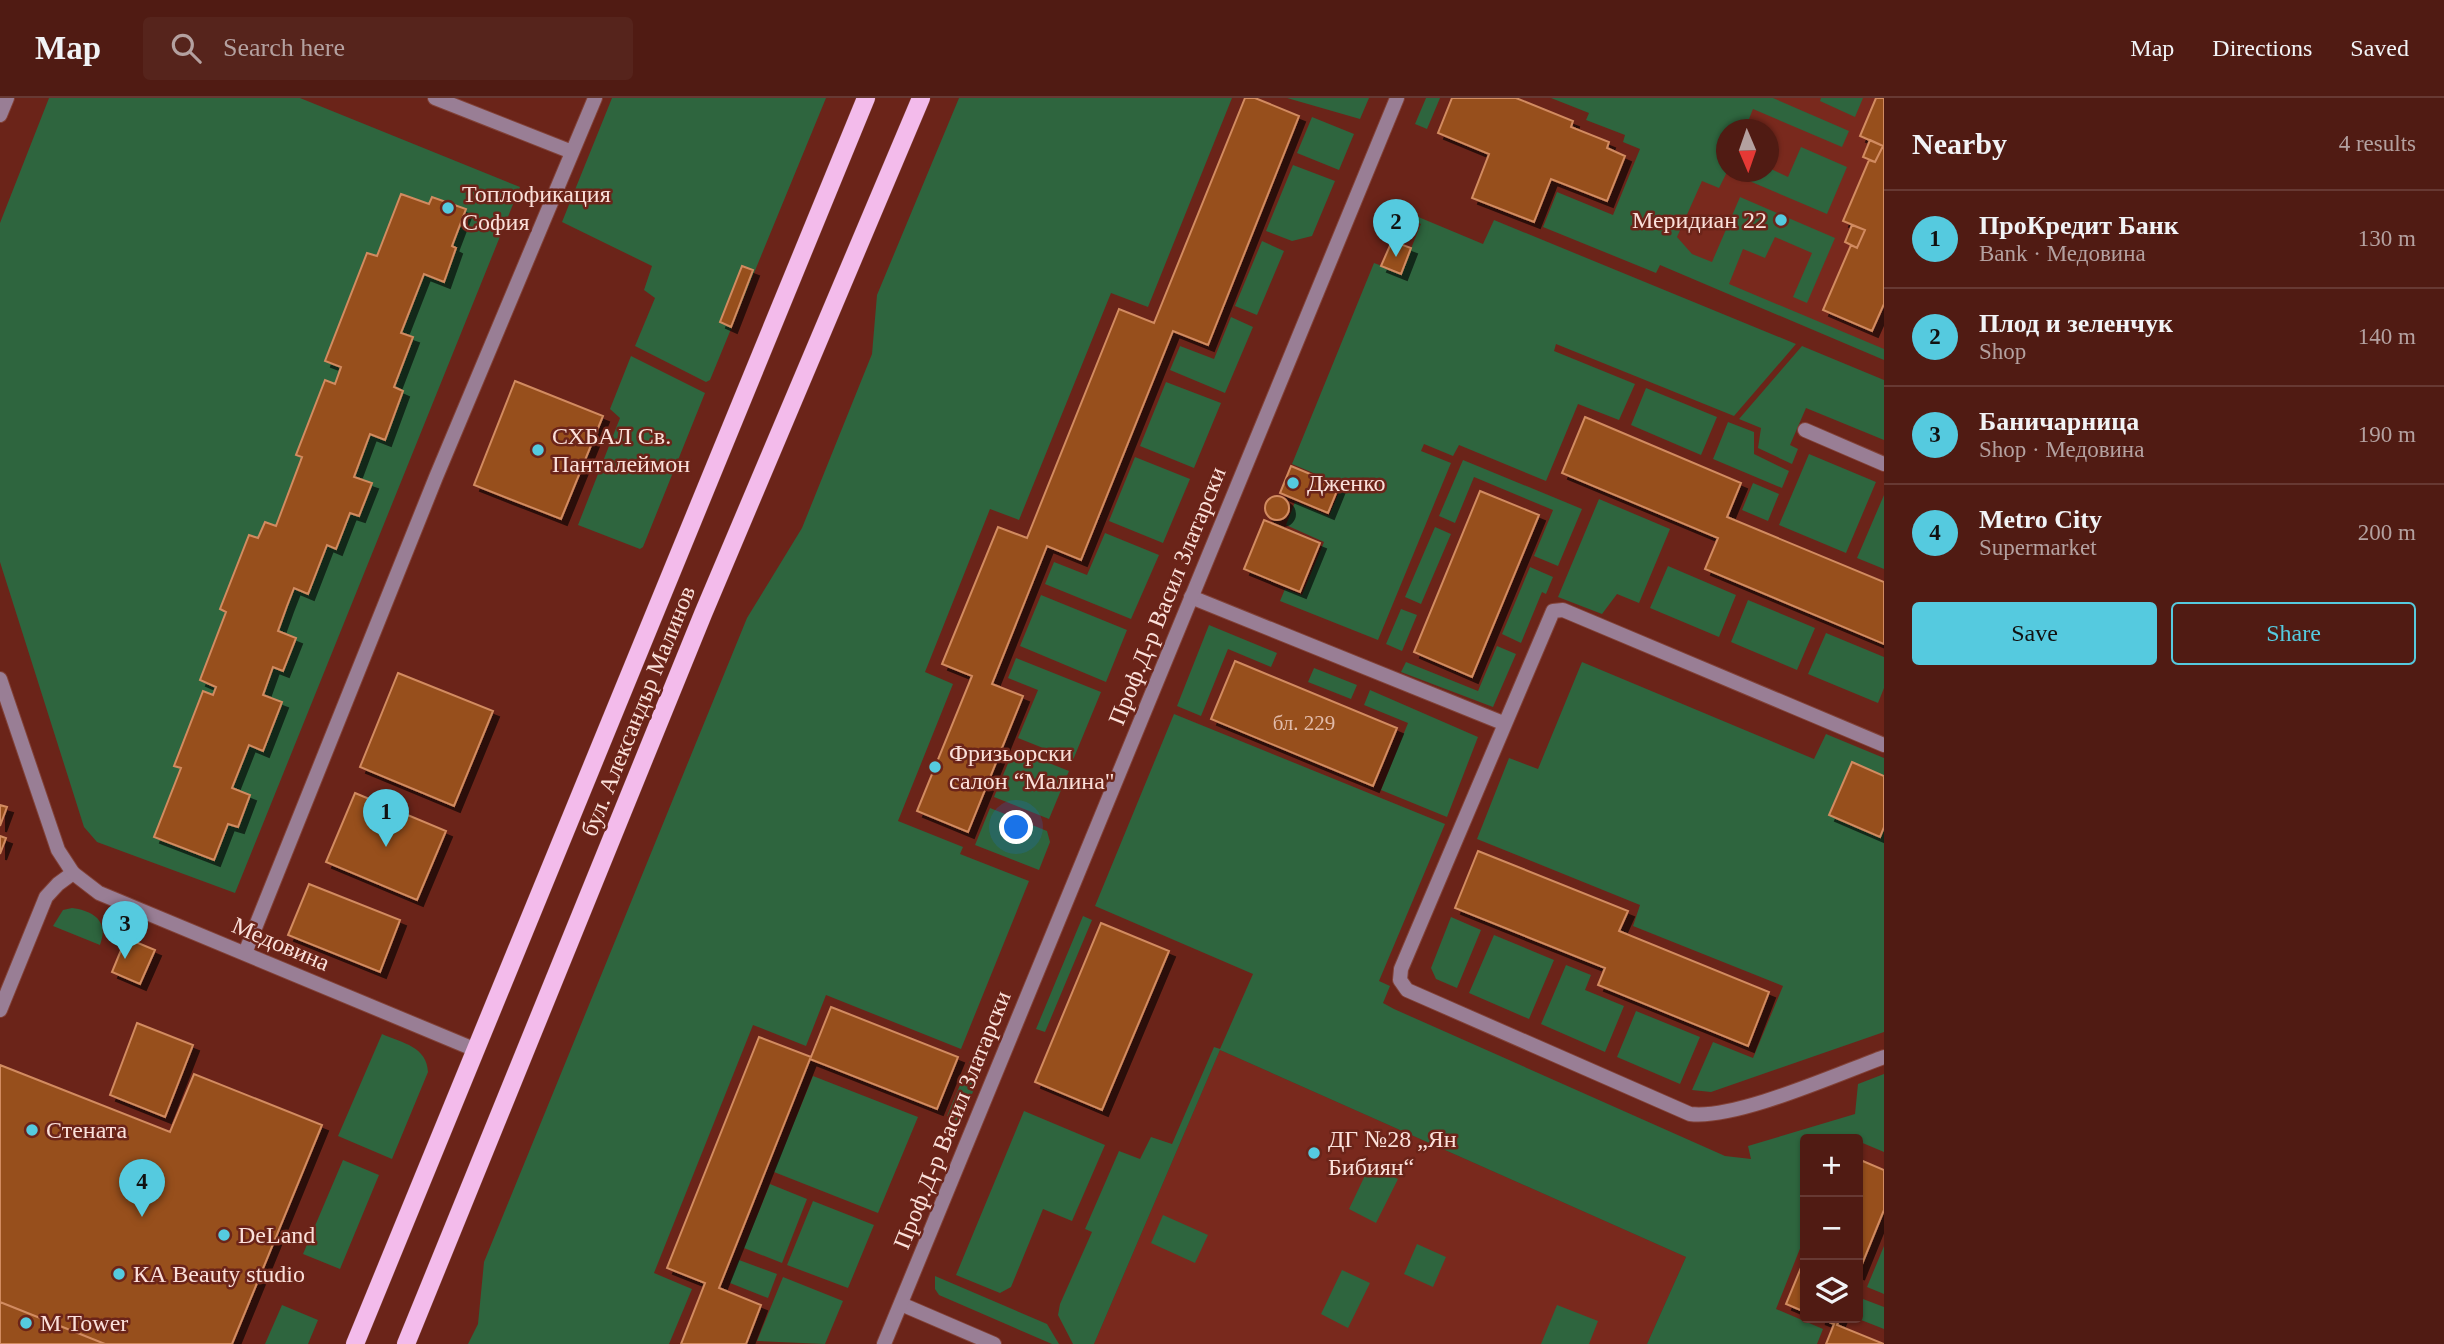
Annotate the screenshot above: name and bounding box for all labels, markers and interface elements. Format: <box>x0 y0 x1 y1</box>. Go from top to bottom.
search box <box>143 17 633 80</box>
icon: search <box>167 29 205 67</box>
text: Map <box>35 30 101 66</box>
text: Search here <box>223 33 345 62</box>
text: Map <box>2130 35 2174 61</box>
text: Directions <box>2212 35 2312 61</box>
text: Saved <box>2350 35 2409 61</box>
north arrow <box>1716 119 1779 182</box>
text: Nearby <box>1912 127 2007 160</box>
text: 4 results <box>2339 131 2416 156</box>
place label: Топлофикация София <box>462 181 611 235</box>
pin: 2 <box>1373 199 1419 257</box>
marker: Топлофикация София <box>440 200 456 216</box>
place label: Меридиан 22 <box>1632 207 1767 233</box>
text: ПроКредит Банк <box>1979 211 2179 240</box>
marker: Меридиан 22 <box>1773 212 1789 228</box>
text: 1 <box>1929 226 1941 251</box>
text: 130 m <box>2358 226 2416 251</box>
text: Bank · Медовина <box>1979 241 2146 266</box>
text: Плод и зеленчук <box>1979 309 2173 338</box>
text: 2 <box>1929 324 1941 349</box>
text: 140 m <box>2358 324 2416 349</box>
text: Shop <box>1979 339 2026 364</box>
text: Баничарница <box>1979 407 2139 436</box>
text: 3 <box>1929 422 1941 447</box>
text: 190 m <box>2358 422 2416 447</box>
place label: СХБАЛ Св. Панталеймон <box>552 423 690 477</box>
text: Shop · Медовина <box>1979 437 2144 462</box>
marker: СХБАЛ Св. Панталеймон <box>530 442 546 458</box>
street label: Проф.Д-р Васил Златарски <box>1103 463 1231 729</box>
place label: Дженко <box>1307 470 1386 496</box>
marker: Дженко <box>1285 475 1301 491</box>
text: Metro City <box>1979 505 2102 534</box>
text: 4 <box>1929 520 1941 545</box>
text: 200 m <box>2358 520 2416 545</box>
text: Supermarket <box>1979 535 2097 560</box>
street label: бул. Александър Малинов <box>576 582 700 840</box>
button: Save <box>1912 602 2157 665</box>
button: Share <box>2171 602 2416 665</box>
house number: бл. 229 <box>1273 711 1335 735</box>
place label: Фризьорски салон “Малина" <box>949 740 1115 794</box>
marker: Фризьорски салон “Малина" <box>927 759 943 775</box>
pin: 1 <box>363 789 409 847</box>
your location <box>999 810 1033 844</box>
pin: 3 <box>102 901 148 959</box>
street label: Медовина <box>228 912 334 976</box>
street label: Проф.Д-р Васил Златарски <box>888 987 1016 1253</box>
place label: Стената <box>46 1117 127 1143</box>
marker: Стената <box>24 1122 40 1138</box>
place label: ДГ №28 „Ян Бибиян“ <box>1328 1126 1457 1180</box>
map controls <box>1800 1134 1863 1323</box>
button: + <box>1800 1134 1863 1197</box>
marker: ДГ №28 „Ян Бибиян“ <box>1306 1145 1322 1161</box>
pin: 4 <box>119 1159 165 1217</box>
button: − <box>1800 1197 1863 1260</box>
place label: DeLand <box>238 1222 315 1248</box>
marker: DeLand <box>216 1227 232 1243</box>
button: layers <box>1800 1260 1863 1323</box>
place label: КА Beauty studio <box>133 1261 305 1287</box>
marker: КА Beauty studio <box>111 1266 127 1282</box>
place label: М Tower <box>40 1310 128 1336</box>
marker: М Tower <box>18 1315 34 1331</box>

